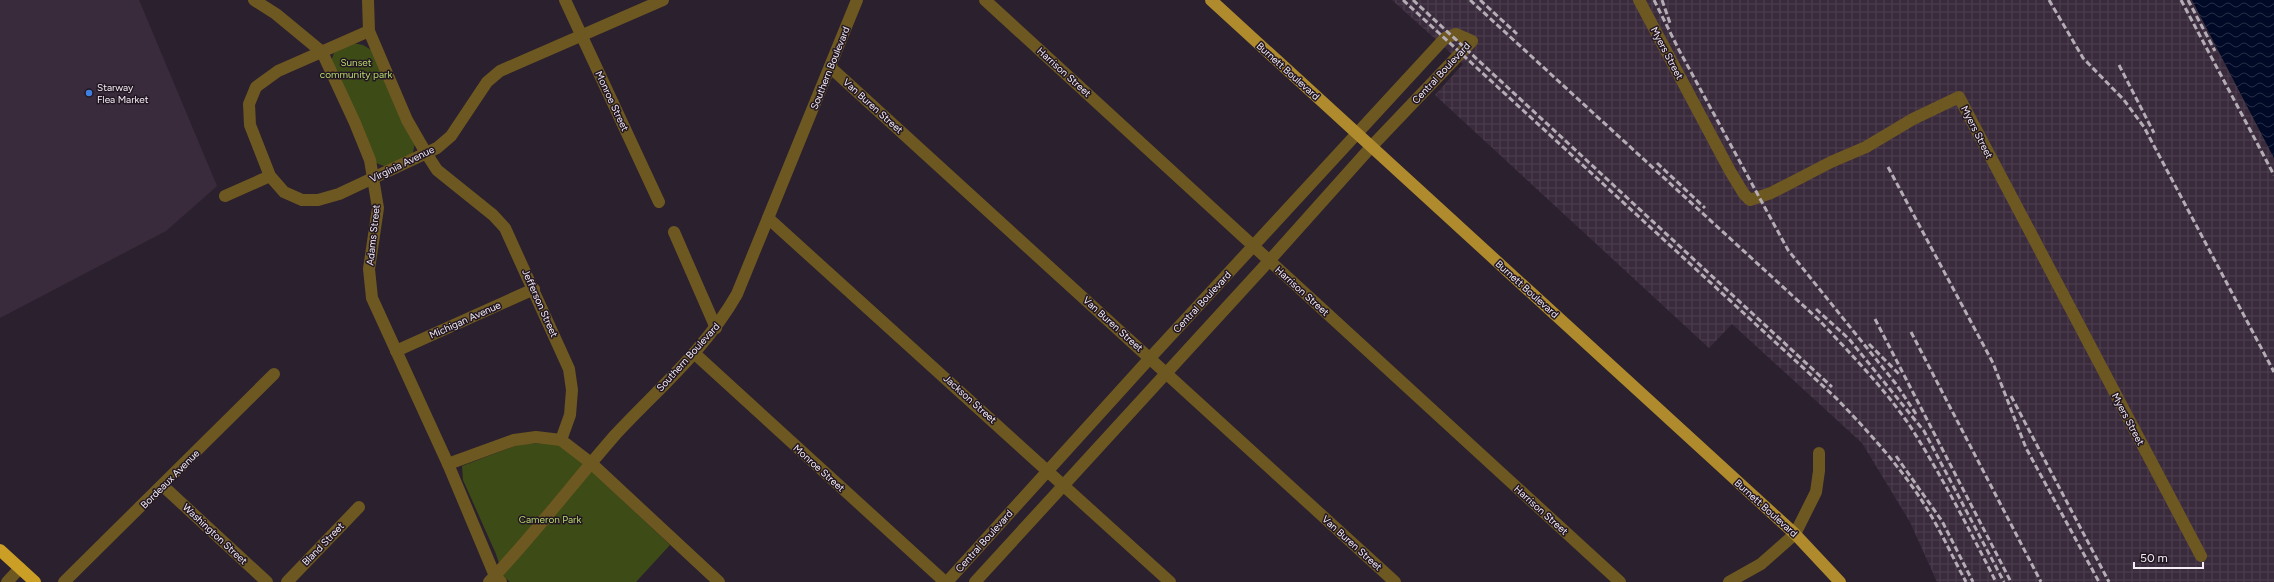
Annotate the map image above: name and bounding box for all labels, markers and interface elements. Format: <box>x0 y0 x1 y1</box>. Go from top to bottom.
street label: Southern Boulevard <box>807 25 853 111</box>
street label: Myers Street <box>1648 25 1686 82</box>
street label: Burnett Boulevard <box>1254 39 1322 103</box>
street label: Central Boulevard <box>1409 39 1473 107</box>
street label: Harrison Street <box>1034 44 1094 100</box>
park label: Sunset community park <box>320 56 392 81</box>
street label: Monroe Street <box>592 69 632 133</box>
street label: Van Buren Street <box>840 76 906 136</box>
place label: Starway Flea Market <box>97 81 149 106</box>
marker: Starway Flea Market <box>84 88 94 98</box>
street label: Myers Street <box>1958 103 1996 161</box>
street label: Virginia Avenue <box>368 143 437 185</box>
street label: Adams Street <box>363 204 383 266</box>
street label: Burnett Boulevard <box>1493 257 1561 321</box>
street label: Harrison Street <box>1272 263 1332 319</box>
street label: Jefferson Street <box>519 267 561 339</box>
street label: Central Boulevard <box>1170 268 1234 336</box>
street label: Van Buren Street <box>1080 294 1146 354</box>
street label: Michigan Avenue <box>427 298 503 342</box>
street label: Southern Boulevard <box>654 320 722 394</box>
street label: Jackson Street <box>941 372 999 426</box>
street label: Myers Street <box>2109 391 2147 448</box>
street label: Monroe Street <box>791 441 848 495</box>
street label: Bordeaux Avenue <box>138 446 203 511</box>
street label: Burnett Boulevard <box>1732 476 1800 540</box>
street label: Harrison Street <box>1511 482 1571 538</box>
street label: Washington Street <box>180 501 250 568</box>
street label: Central Boulevard <box>953 507 1016 575</box>
park label: Cameron Park <box>519 513 581 526</box>
street label: Van Buren Street <box>1319 513 1385 573</box>
street label: Bland Street <box>299 519 347 568</box>
scale bar <box>2134 544 2203 570</box>
text: 50 m <box>2140 551 2168 565</box>

